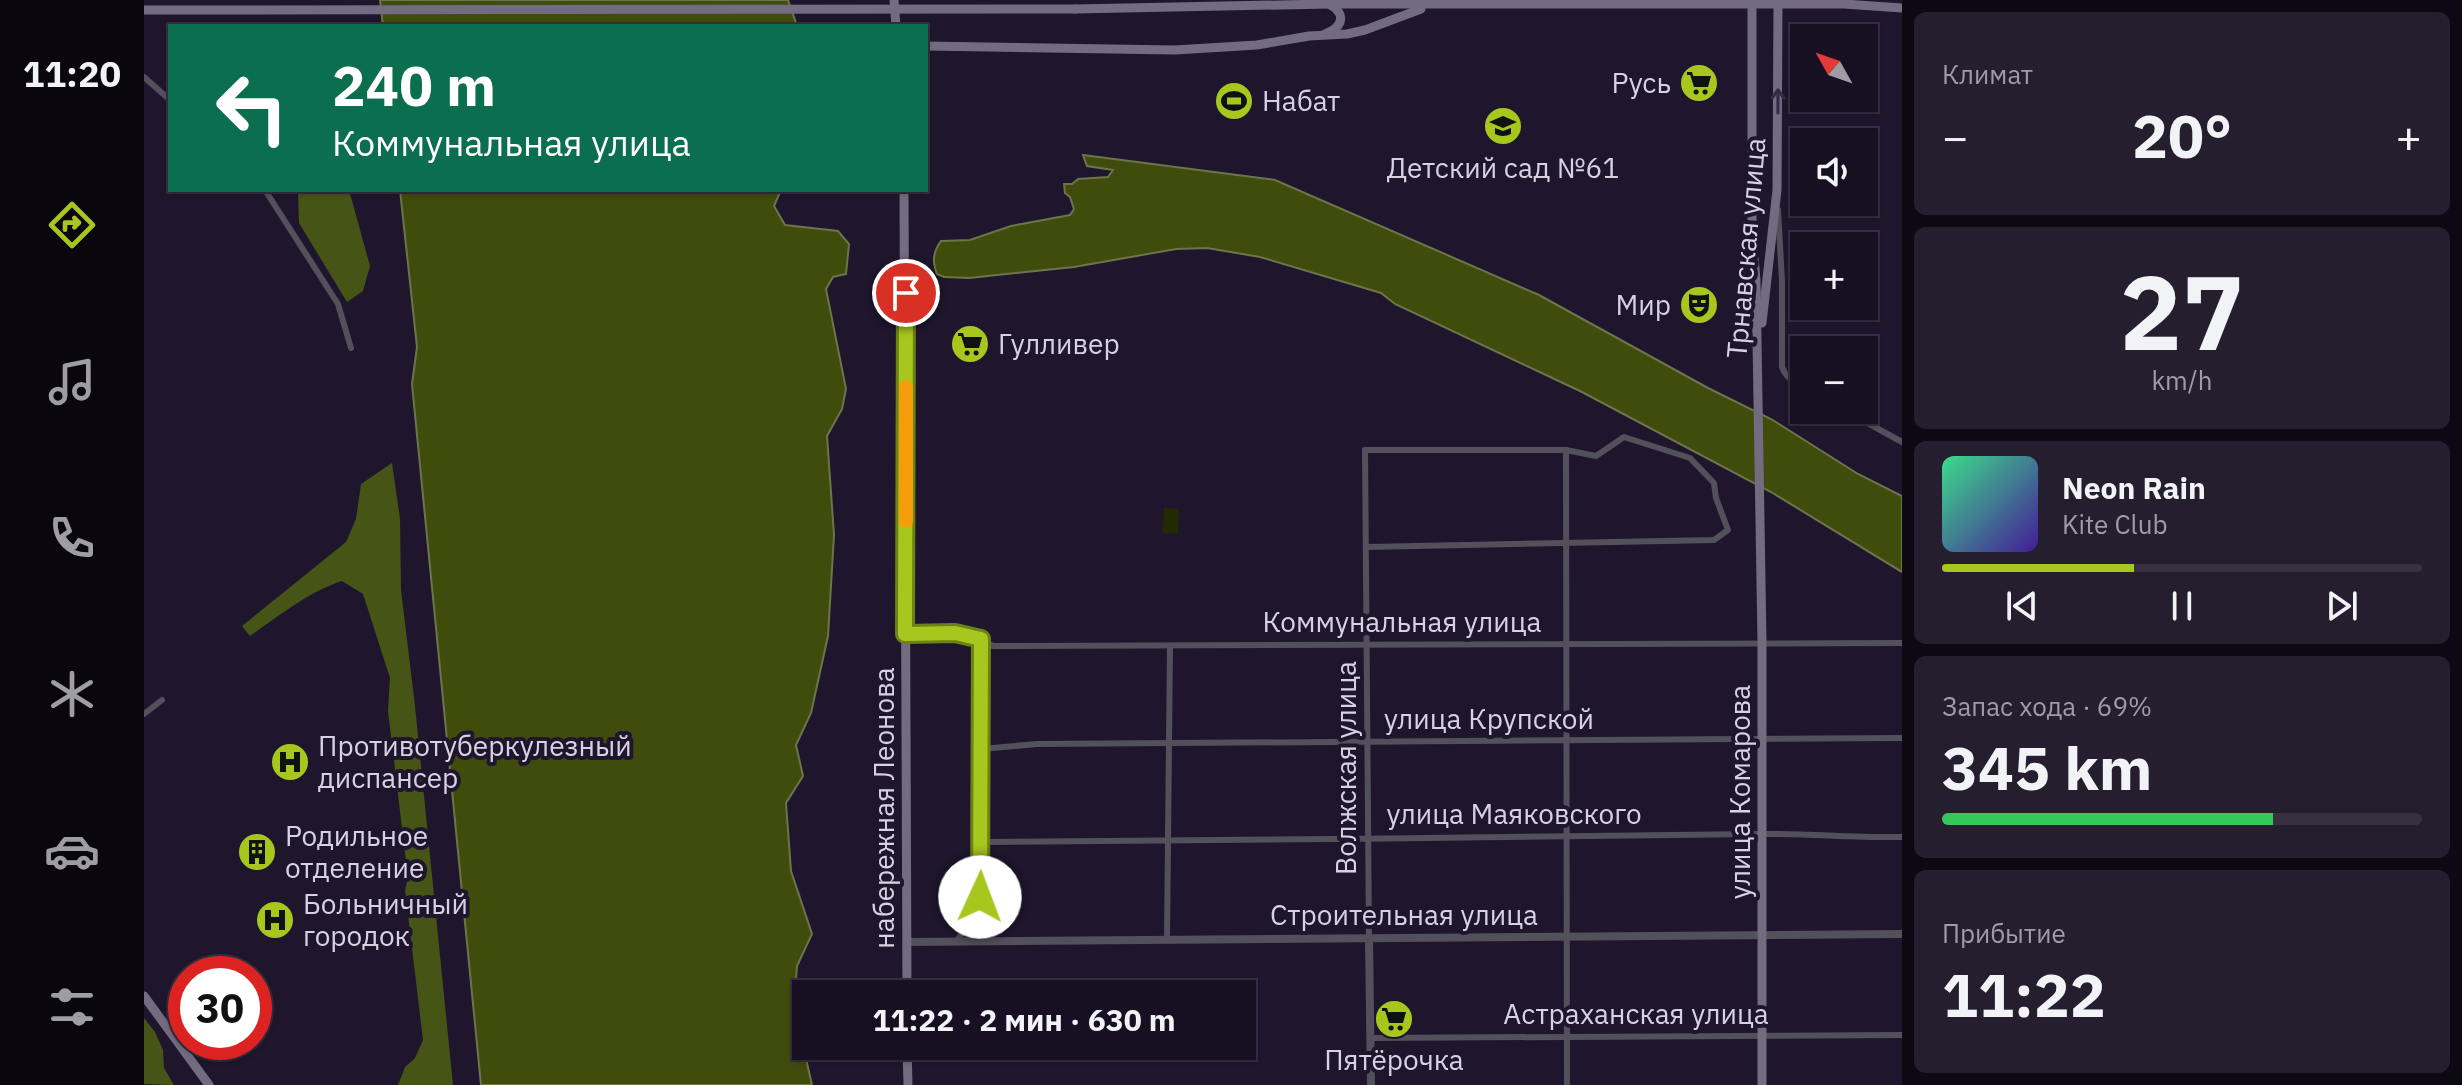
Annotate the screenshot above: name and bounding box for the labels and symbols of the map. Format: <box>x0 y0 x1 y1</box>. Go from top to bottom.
north arrow <box>1790 24 1878 112</box>
supermarket icon: Русь <box>1678 62 1720 104</box>
place label: Русь <box>1611 64 1671 101</box>
sports icon: Набат <box>1213 80 1255 122</box>
place label: Набат <box>1262 82 1340 119</box>
one-way arrow <box>1770 88 1786 115</box>
school or university icon: Детский сад №61 <box>1482 105 1524 147</box>
street label: Трнавская улица <box>1717 136 1774 360</box>
place label: Детский сад №61 <box>1387 149 1619 186</box>
pin <box>872 259 940 327</box>
theatre icon: Мир <box>1678 284 1720 326</box>
place label: Мир <box>1616 286 1671 323</box>
supermarket icon: Гулливер <box>949 323 991 365</box>
place label: Гулливер <box>998 325 1120 362</box>
street label: Коммунальная улица <box>1262 603 1542 640</box>
street label: Волжская улица <box>1327 661 1364 875</box>
street label: набережная Леонова <box>865 667 902 949</box>
street label: улица Комарова <box>1721 685 1758 899</box>
street label: улица Крупской <box>1384 700 1594 737</box>
place label: Противотуберкулезный диспансер <box>318 727 632 796</box>
hospital icon: Противотуберкулезный диспансер <box>269 741 311 783</box>
street label: улица Маяковского <box>1386 795 1642 832</box>
place label: Родильное отделение <box>285 817 428 886</box>
building icon: Родильное отделение <box>236 831 278 873</box>
position arrow <box>938 855 1022 939</box>
place label: Больничный городок <box>303 885 468 954</box>
street label: Строительная улица <box>1270 896 1538 933</box>
hospital icon: Больничный городок <box>254 899 296 941</box>
speed limit sign: 30 <box>168 956 272 1060</box>
street label: Астраханская улица <box>1503 995 1769 1032</box>
supermarket icon: Пятёрочка <box>1373 998 1415 1040</box>
place label: Пятёрочка <box>1324 1041 1464 1078</box>

